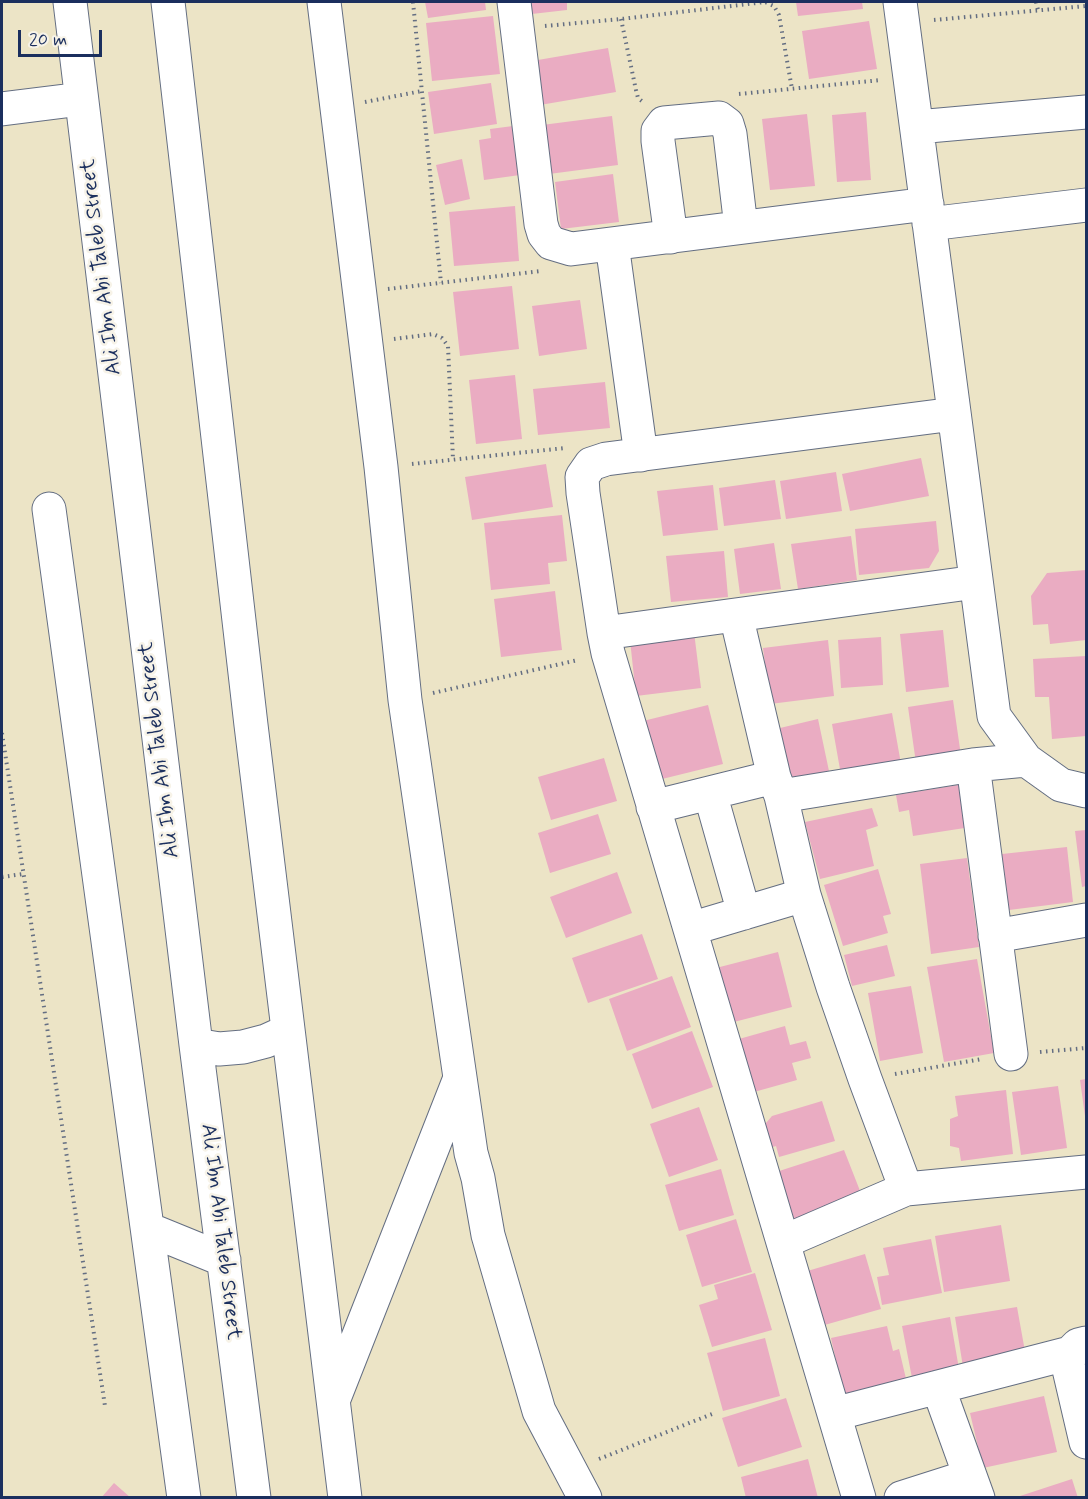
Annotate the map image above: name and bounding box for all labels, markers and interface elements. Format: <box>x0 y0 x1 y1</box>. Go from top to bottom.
scale bar <box>21 18 105 56</box>
text: 20 m <box>29 28 67 52</box>
street label: Ali Ibn Abi Taleb Street <box>76 158 128 376</box>
street label: Ali Ibn Abi Taleb Street <box>134 641 186 859</box>
street label: Ali Ibn Abi Taleb Street <box>194 1123 246 1341</box>

